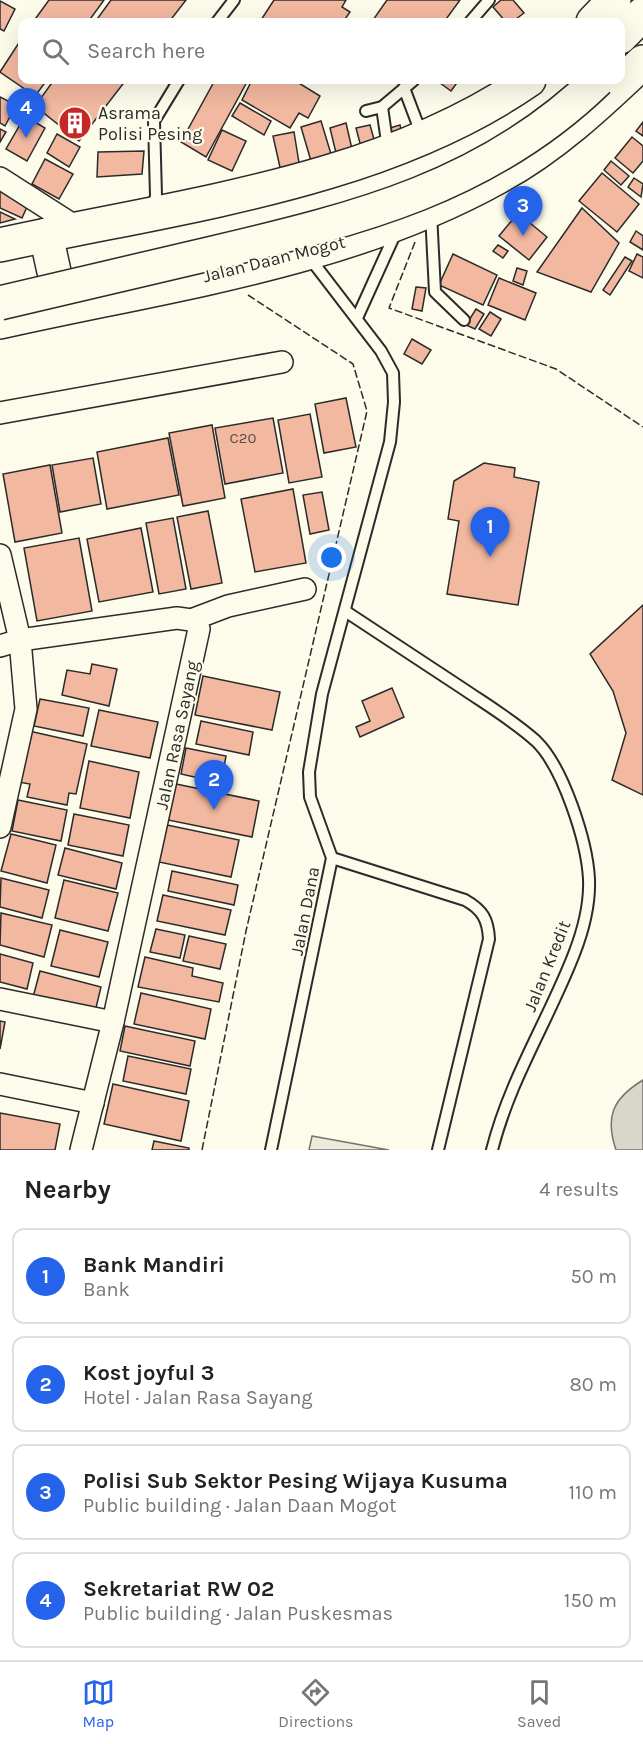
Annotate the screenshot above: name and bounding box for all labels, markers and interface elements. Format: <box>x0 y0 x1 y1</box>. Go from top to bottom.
search box <box>18 18 625 84</box>
icon: search <box>39 35 72 68</box>
text: Search here <box>87 38 205 64</box>
pin: 4 <box>6 88 46 138</box>
place label: Asrama Polisi Pesing <box>98 102 202 145</box>
building icon: Asrama Polisi Pesing <box>57 105 93 141</box>
pin: 3 <box>504 186 542 236</box>
street label: Jalan Daan Mogot <box>201 231 348 287</box>
house number: C20 <box>230 429 256 447</box>
pin: 1 <box>470 508 510 557</box>
your location <box>317 543 346 572</box>
street label: Jalan Rasa Sayang <box>150 658 204 812</box>
pin: 2 <box>194 760 234 810</box>
street label: Jalan Dana <box>286 865 324 957</box>
street label: Jalan Kredit <box>519 917 575 1015</box>
text: Nearby <box>24 1174 111 1205</box>
text: 4 results <box>539 1178 619 1201</box>
text: Bank Mandiri <box>83 1252 225 1278</box>
text: 1 <box>42 1265 49 1288</box>
text: 50 m <box>570 1265 617 1288</box>
text: Bank <box>83 1278 130 1301</box>
text: Kost joyful 3 <box>83 1360 214 1386</box>
text: 2 <box>39 1373 52 1396</box>
text: 80 m <box>569 1373 617 1396</box>
text: Hotel · Jalan Rasa Sayang <box>83 1386 313 1409</box>
text: Polisi Sub Sektor Pesing Wijaya Kusuma <box>83 1468 508 1494</box>
text: 3 <box>39 1481 52 1504</box>
text: 110 m <box>568 1481 617 1504</box>
text: Public building · Jalan Daan Mogot <box>83 1494 397 1517</box>
text: Sekretariat RW 02 <box>83 1576 274 1602</box>
text: 4 <box>40 1589 51 1612</box>
text: 150 m <box>564 1589 617 1612</box>
text: Public building · Jalan Puskesmas <box>83 1602 393 1625</box>
tab: Map <box>82 1676 115 1731</box>
tab: Directions <box>278 1676 353 1731</box>
tab: Saved <box>517 1676 561 1731</box>

